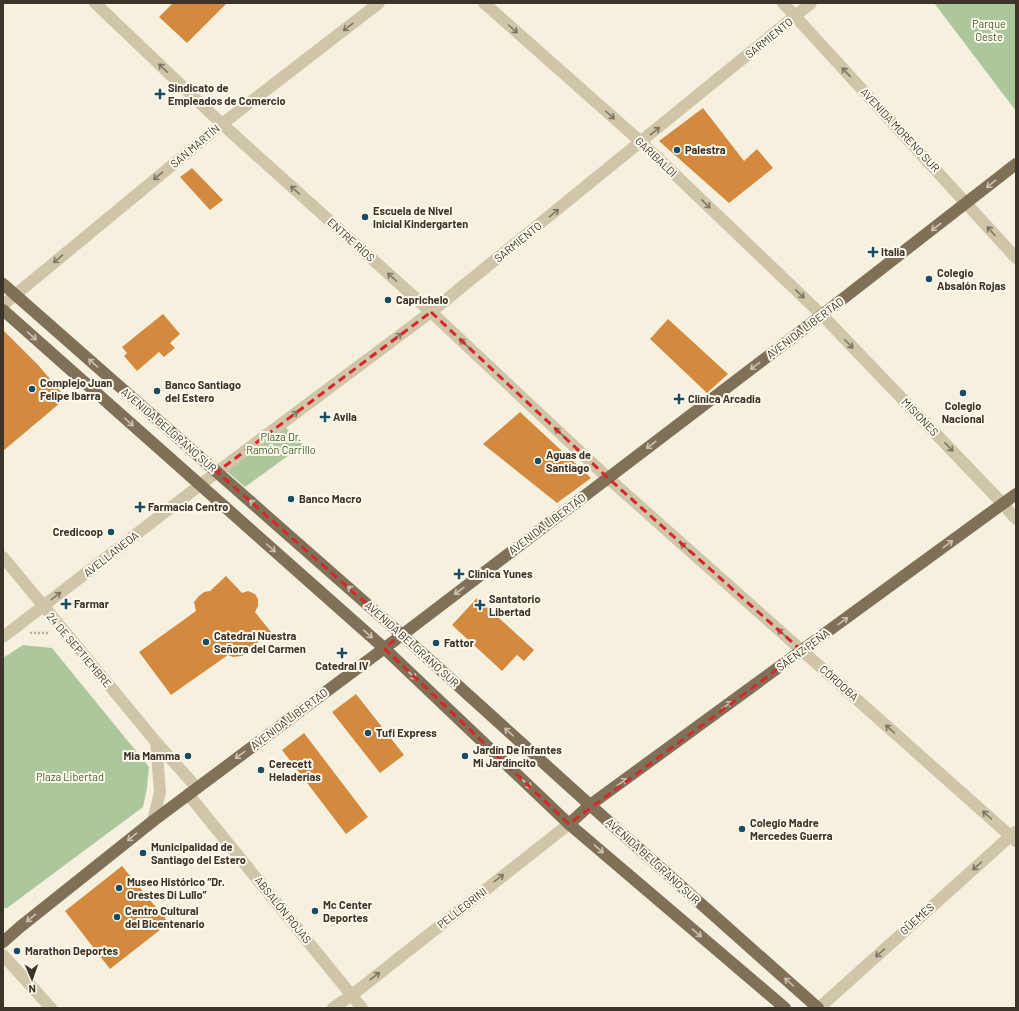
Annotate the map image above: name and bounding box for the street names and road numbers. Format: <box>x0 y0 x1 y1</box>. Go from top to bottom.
street label: SARMIENTO <box>742 14 795 61</box>
street label: AVENIDA MORENO SUR <box>858 85 943 174</box>
street label: SAN MARTÍN <box>167 121 222 170</box>
street label: GARIBALDI <box>633 134 680 179</box>
street label: ENTRE RÍOS <box>325 215 378 264</box>
street label: SARMIENTO <box>491 218 544 265</box>
street label: AVENIDA LIBERTAD <box>764 294 846 361</box>
street label: AVENIDA BELGRANO SUR <box>119 385 220 475</box>
street label: MISIONES <box>899 395 941 438</box>
street label: AVENIDA LIBERTAD <box>506 490 588 557</box>
street label: AVELLANEDA <box>81 528 141 579</box>
street label: AVENIDA BELGRANO SUR <box>363 598 462 689</box>
street label: 24 DE SEPTIEMBRE <box>44 610 115 690</box>
street label: SÁENZ PEÑA <box>774 626 832 673</box>
street label: CÓRDOBA <box>817 662 861 703</box>
street label: AVENIDA LIBERTAD <box>248 685 330 752</box>
street label: AVENIDA BELGRANO SUR <box>604 815 703 906</box>
street label: ABSALÓN ROJAS <box>252 874 314 946</box>
street label: PELLEGRINI <box>434 884 489 931</box>
street label: GÜEMES <box>896 899 936 937</box>

